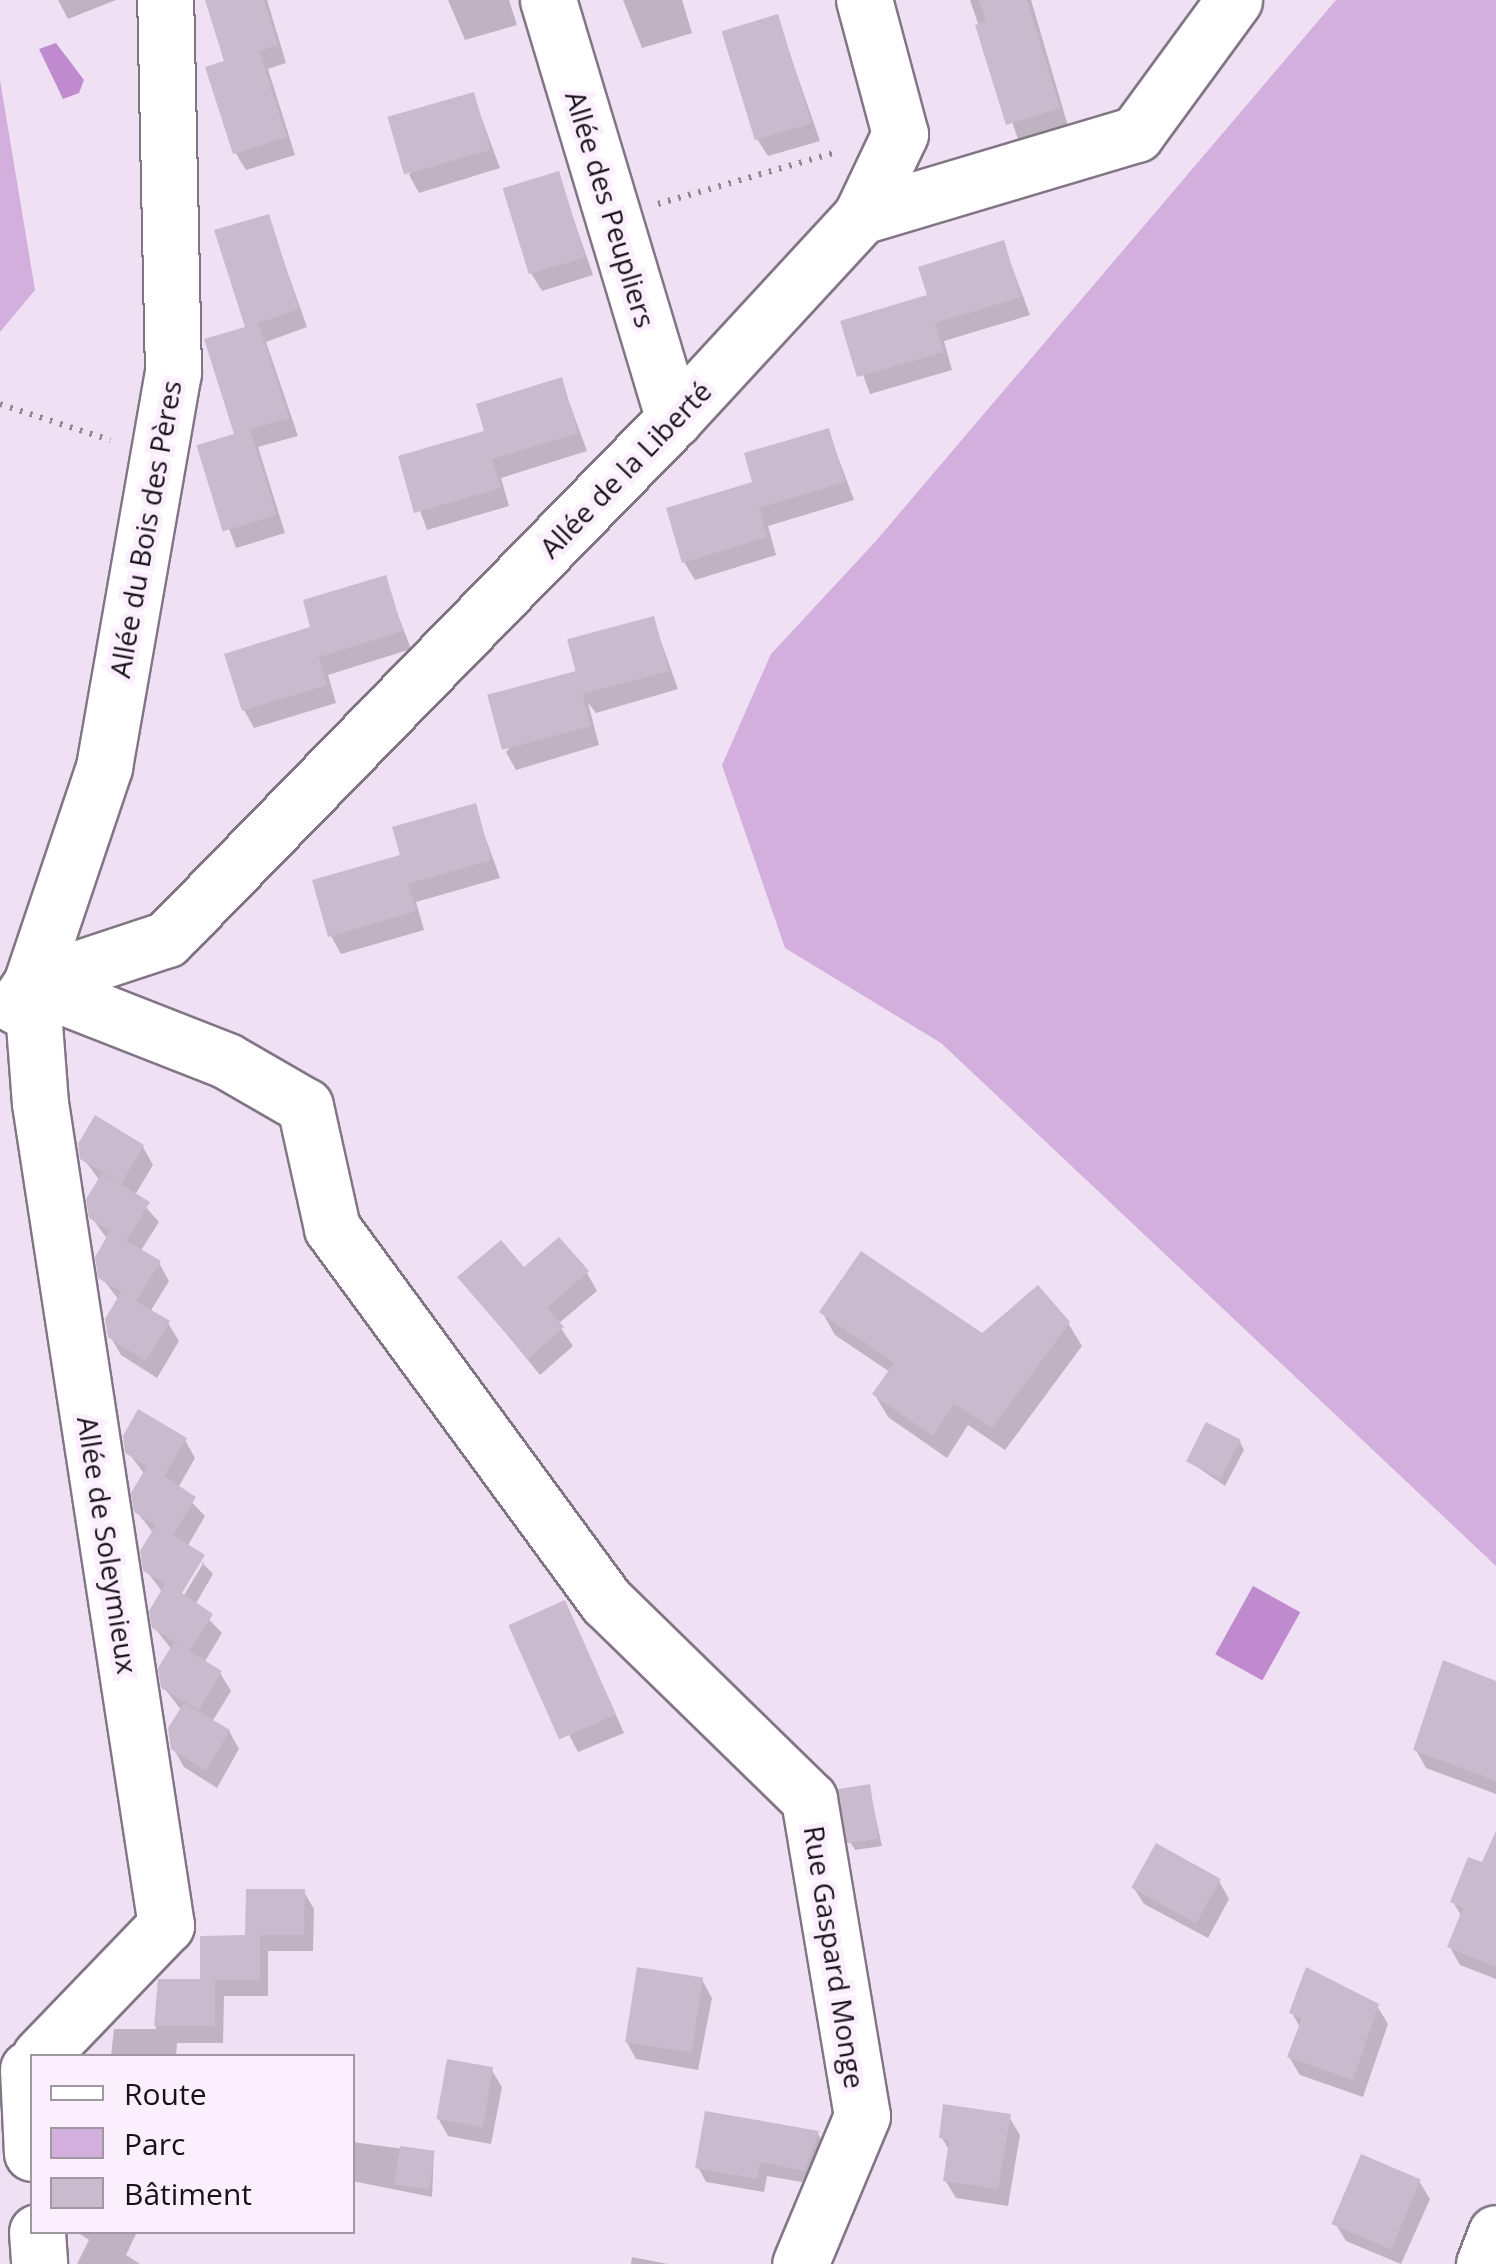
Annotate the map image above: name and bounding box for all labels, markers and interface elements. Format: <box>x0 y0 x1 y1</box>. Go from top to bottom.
street label: Allée des Peupliers <box>559 87 663 331</box>
street label: Allée de la Liberté <box>532 374 718 564</box>
street label: Allée du Bois des Pères <box>102 378 188 680</box>
street label: Allée de Soleymieux <box>71 1414 145 1676</box>
street label: Rue Gaspard Monge <box>798 1823 872 2091</box>
legend <box>30 2054 355 2234</box>
text: Route <box>124 2073 207 2114</box>
text: Parc <box>124 2123 185 2164</box>
text: Bâtiment <box>124 2173 252 2214</box>

